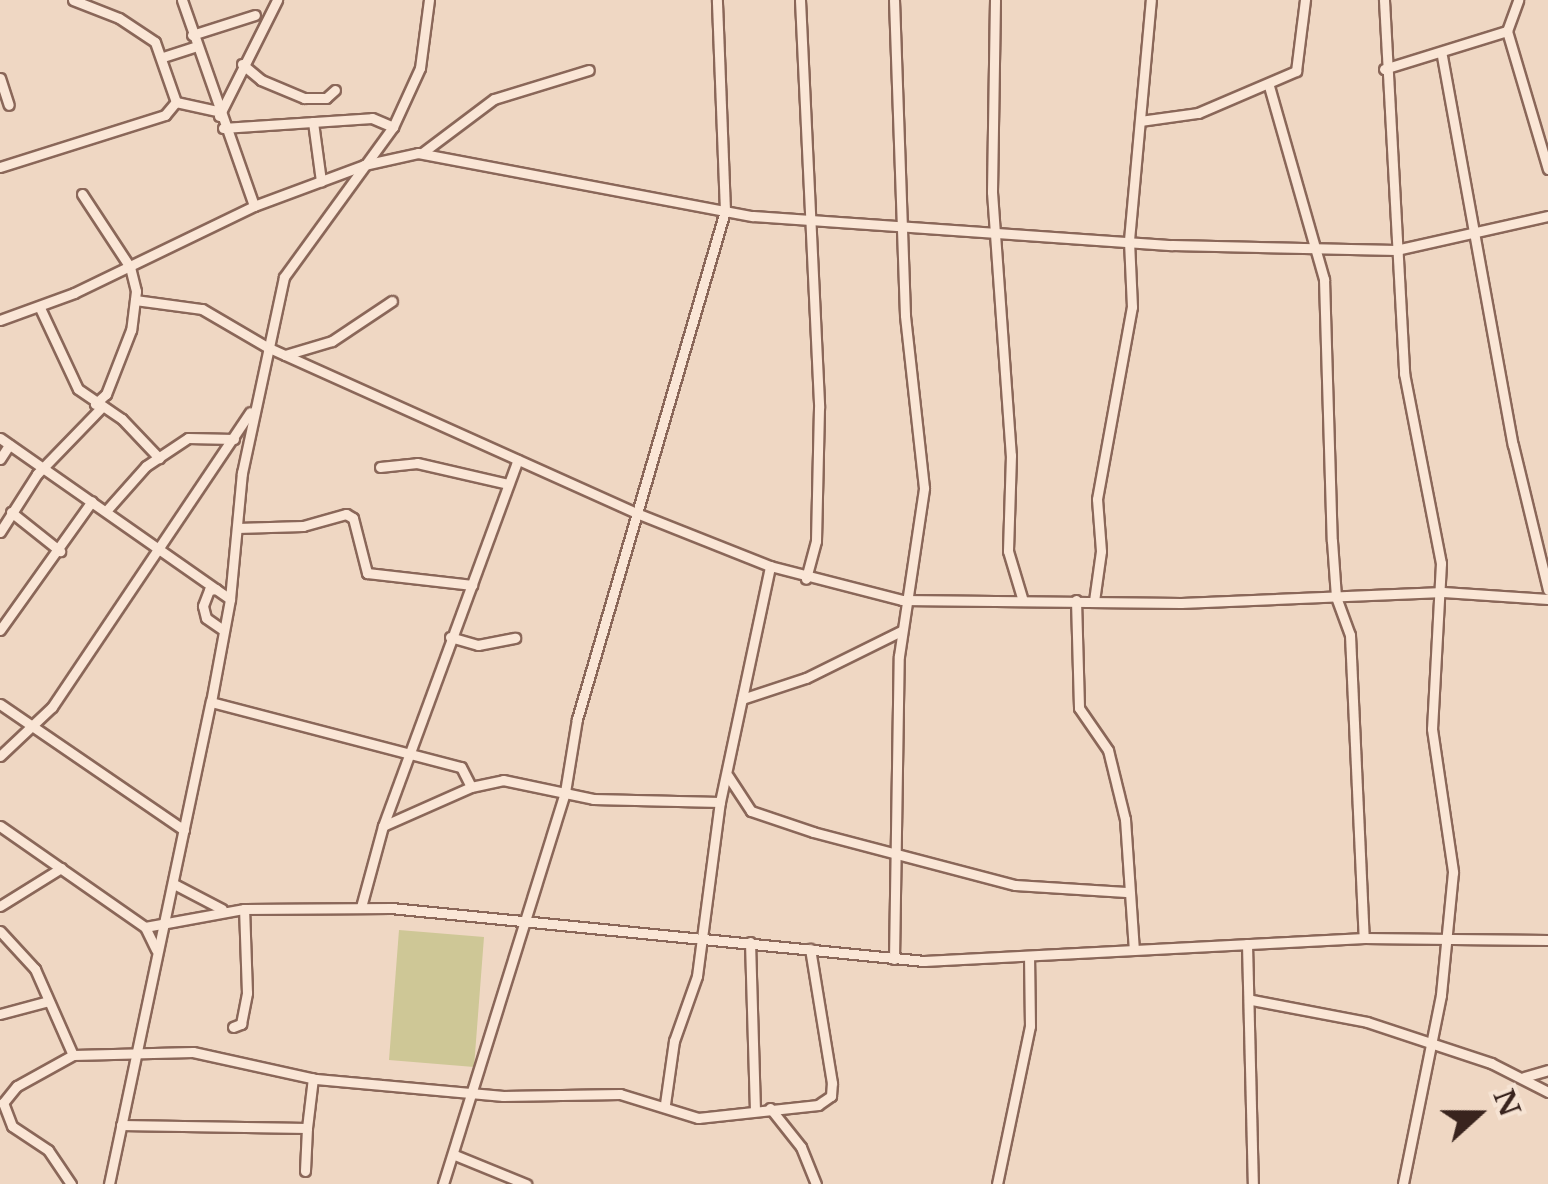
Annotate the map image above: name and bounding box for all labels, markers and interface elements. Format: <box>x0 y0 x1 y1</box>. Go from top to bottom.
north arrow <box>1428 1064 1528 1164</box>
text: N <box>1485 1085 1528 1122</box>

